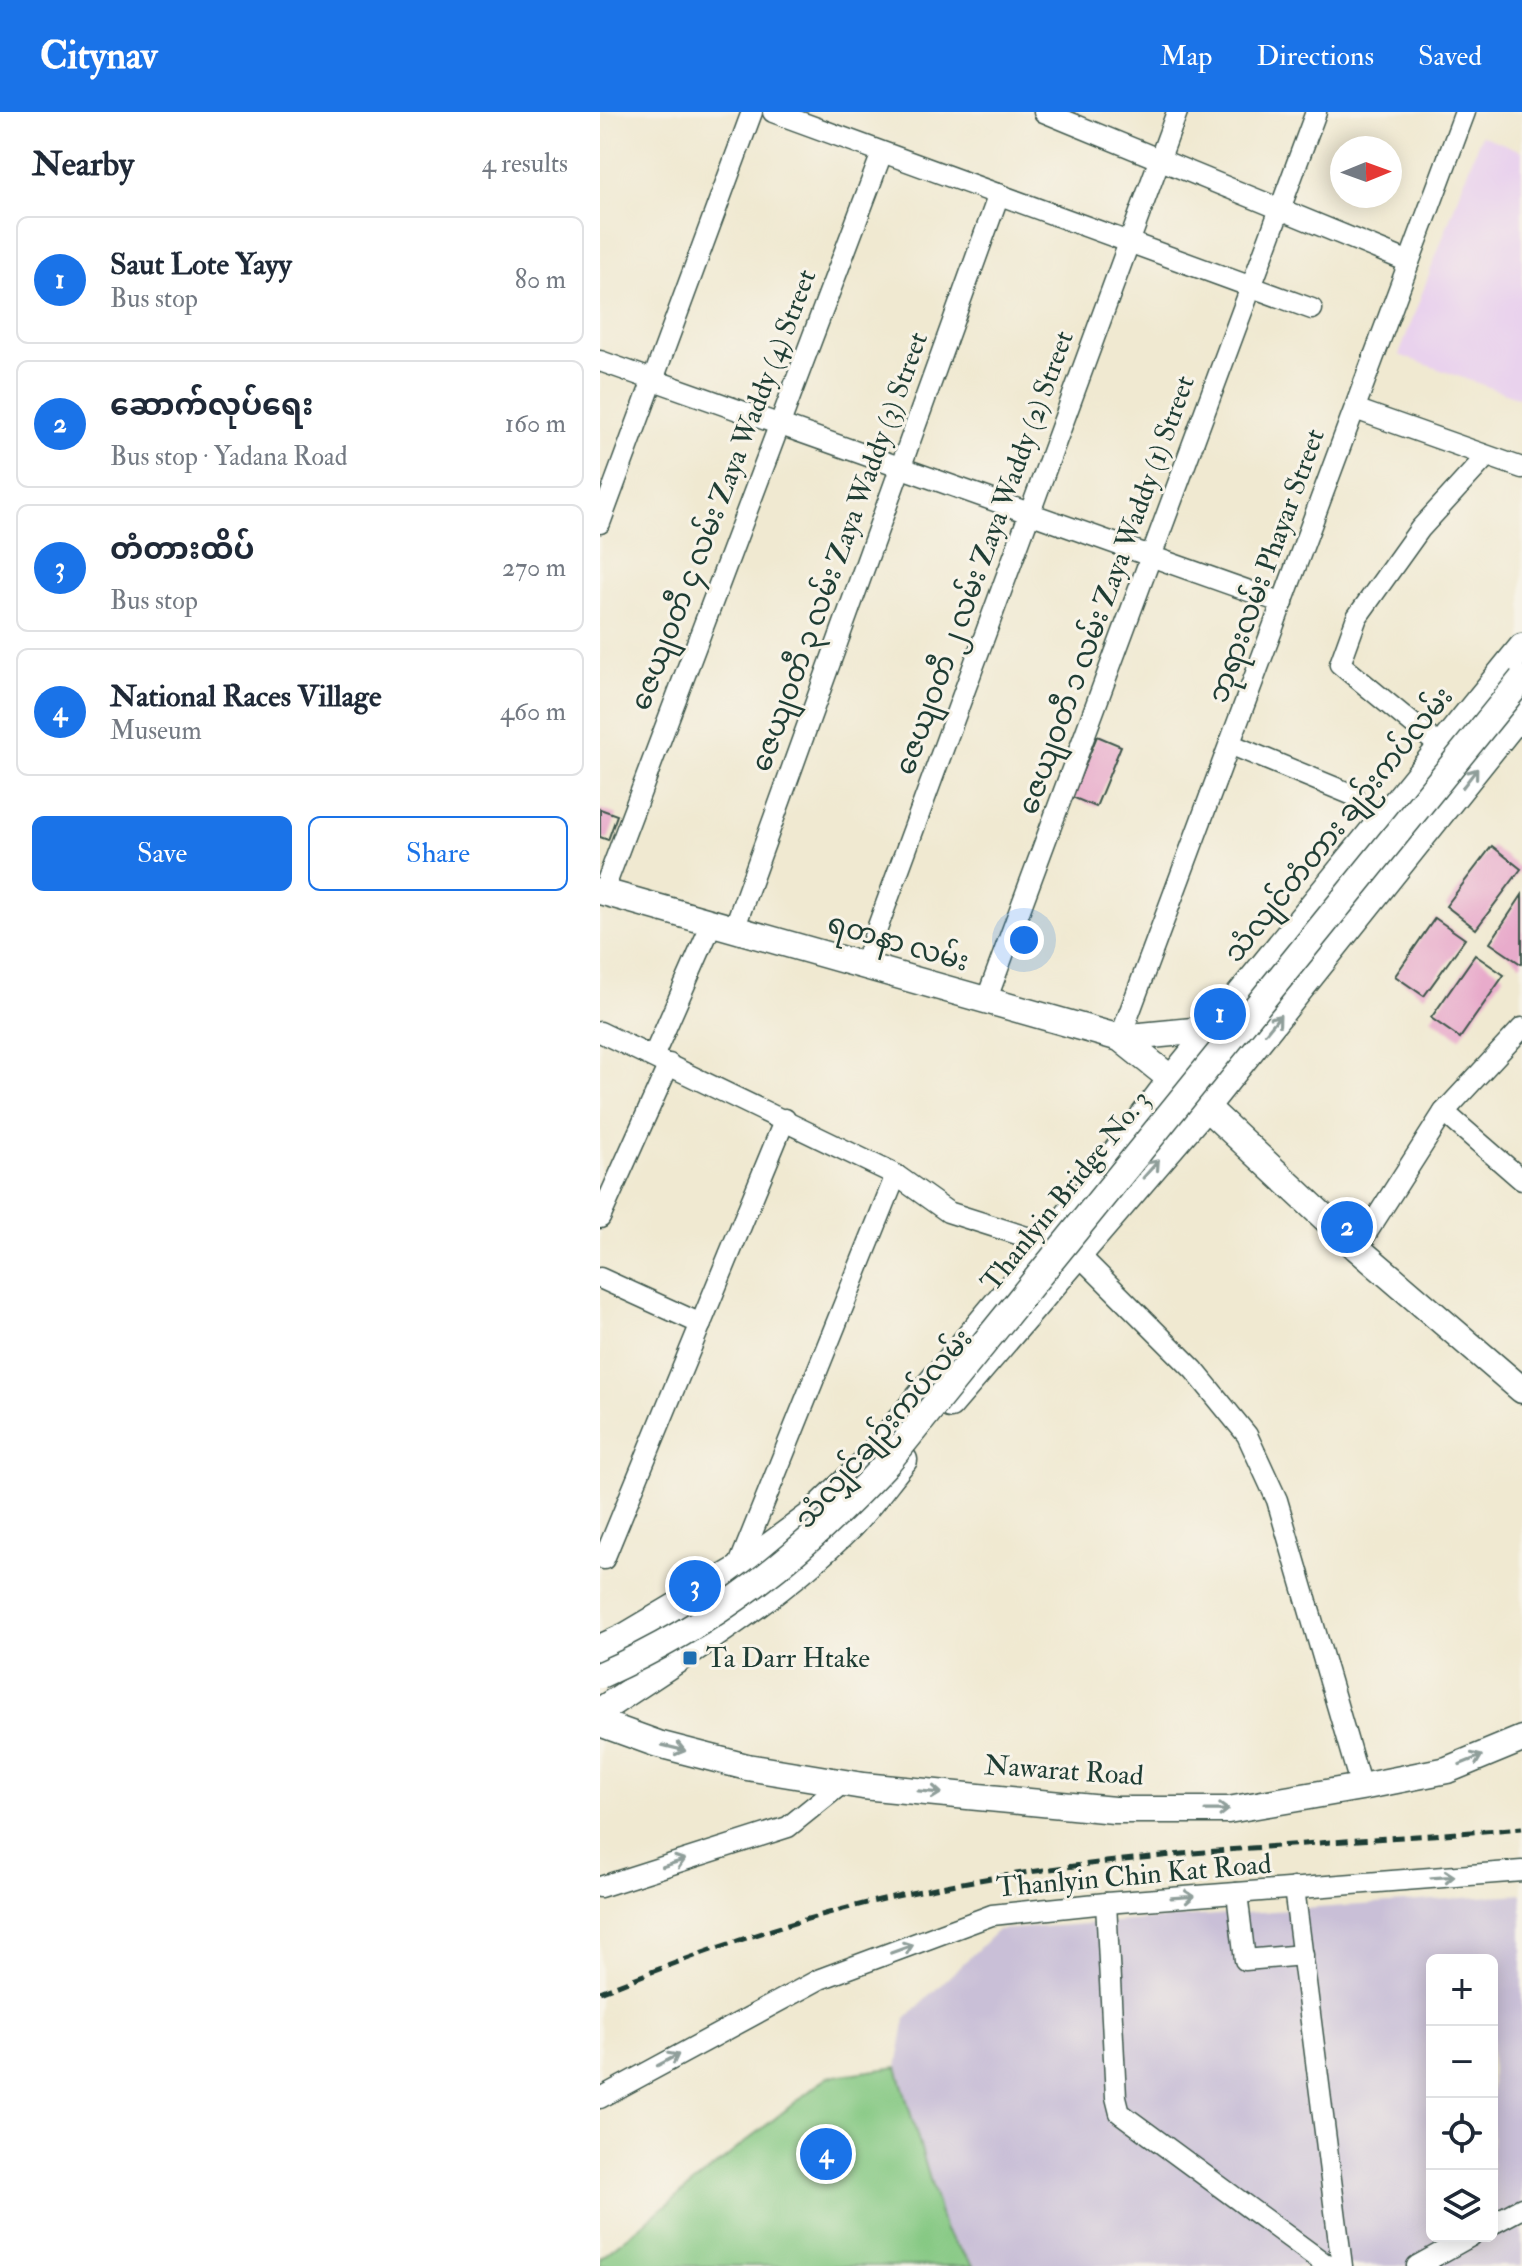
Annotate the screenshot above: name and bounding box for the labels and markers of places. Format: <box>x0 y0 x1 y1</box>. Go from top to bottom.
pin: 1 <box>1194 984 1246 1044</box>
pin: 2 <box>1321 1197 1373 1257</box>
pin: 3 <box>669 1556 721 1616</box>
place label: Ta Darr Htake <box>706 1641 870 1676</box>
marker: Ta Darr Htake <box>681 1649 699 1667</box>
pin: 4 <box>800 2124 852 2184</box>

